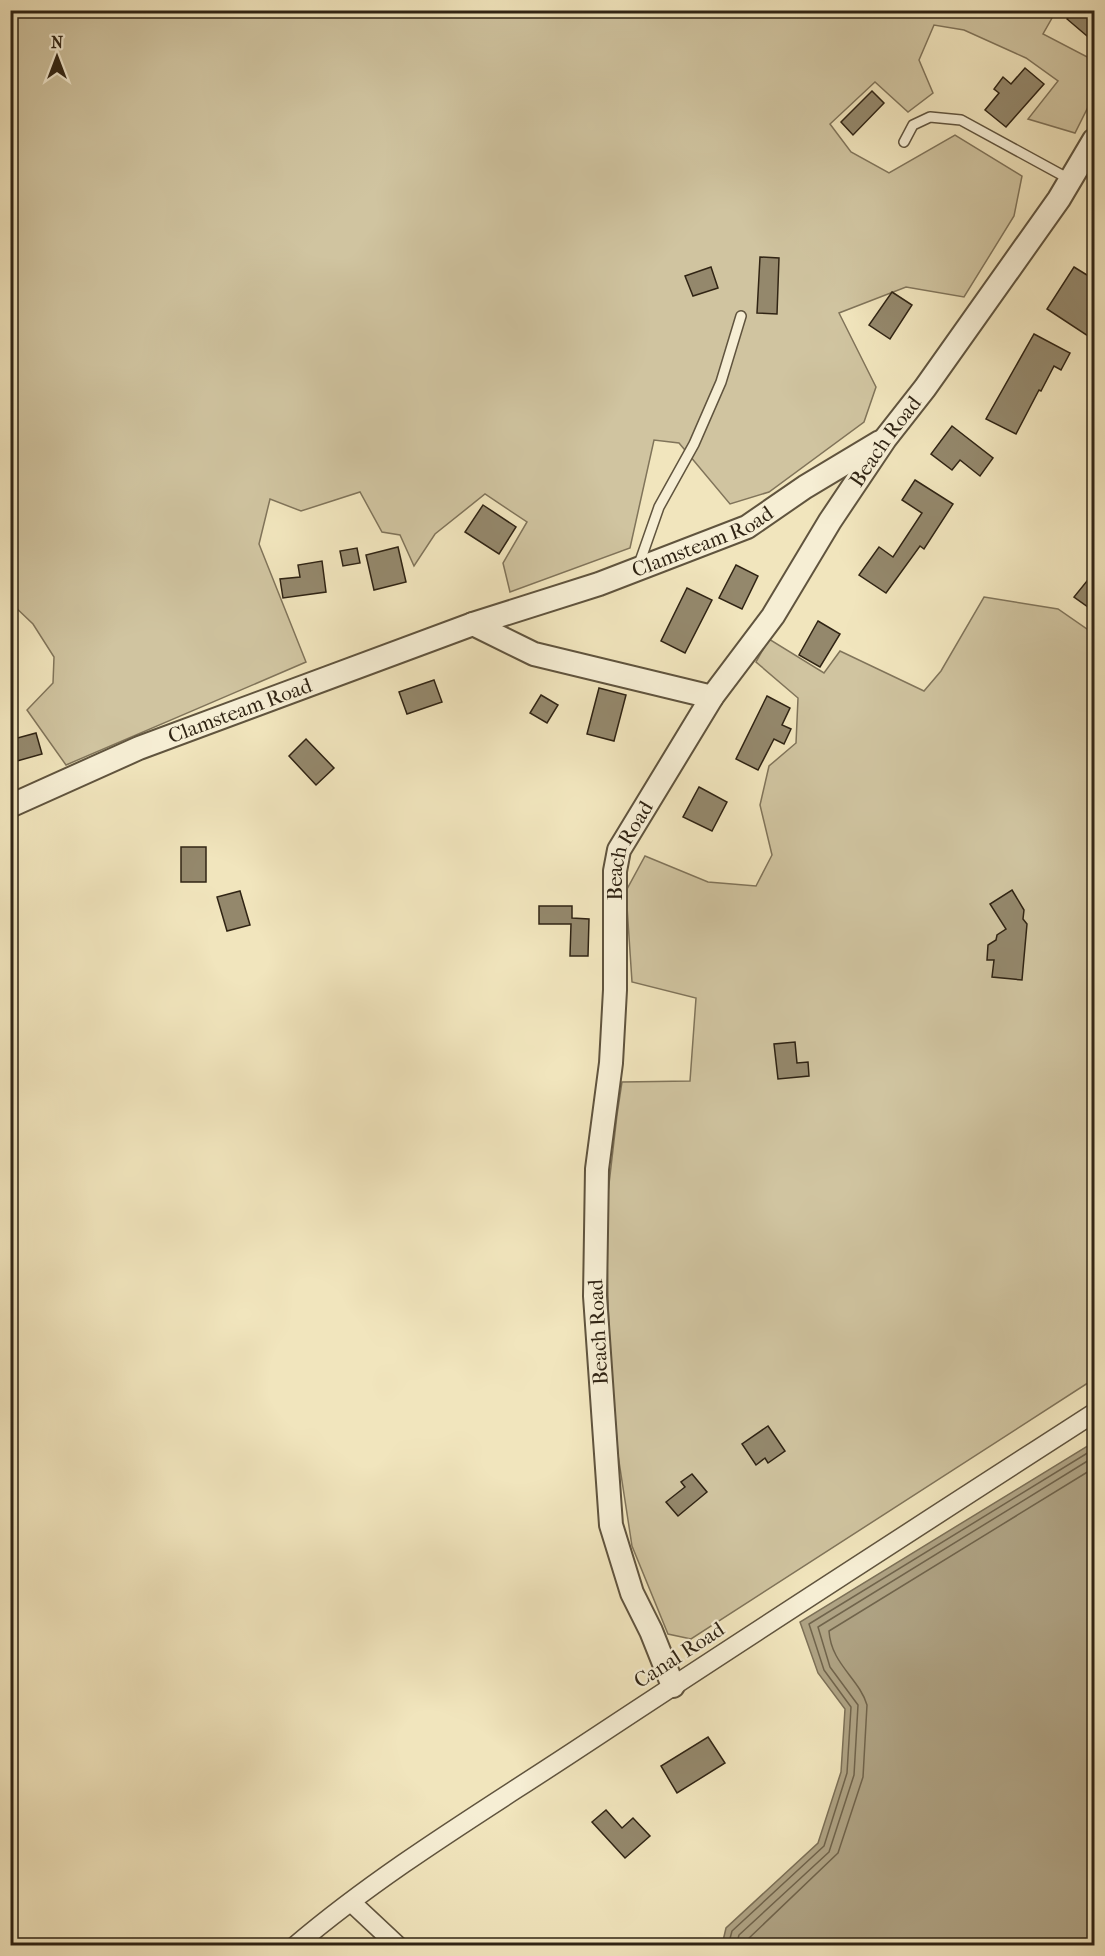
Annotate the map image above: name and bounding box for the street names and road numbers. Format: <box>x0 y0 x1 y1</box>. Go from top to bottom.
street label: Beach Road <box>844 391 926 491</box>
street label: Clamsteam Road <box>628 500 778 582</box>
street label: Clamsteam Road <box>165 673 315 748</box>
street label: Beach Road <box>603 796 658 901</box>
street label: Beach Road <box>583 1278 613 1386</box>
street label: Canal Road <box>629 1617 729 1693</box>

